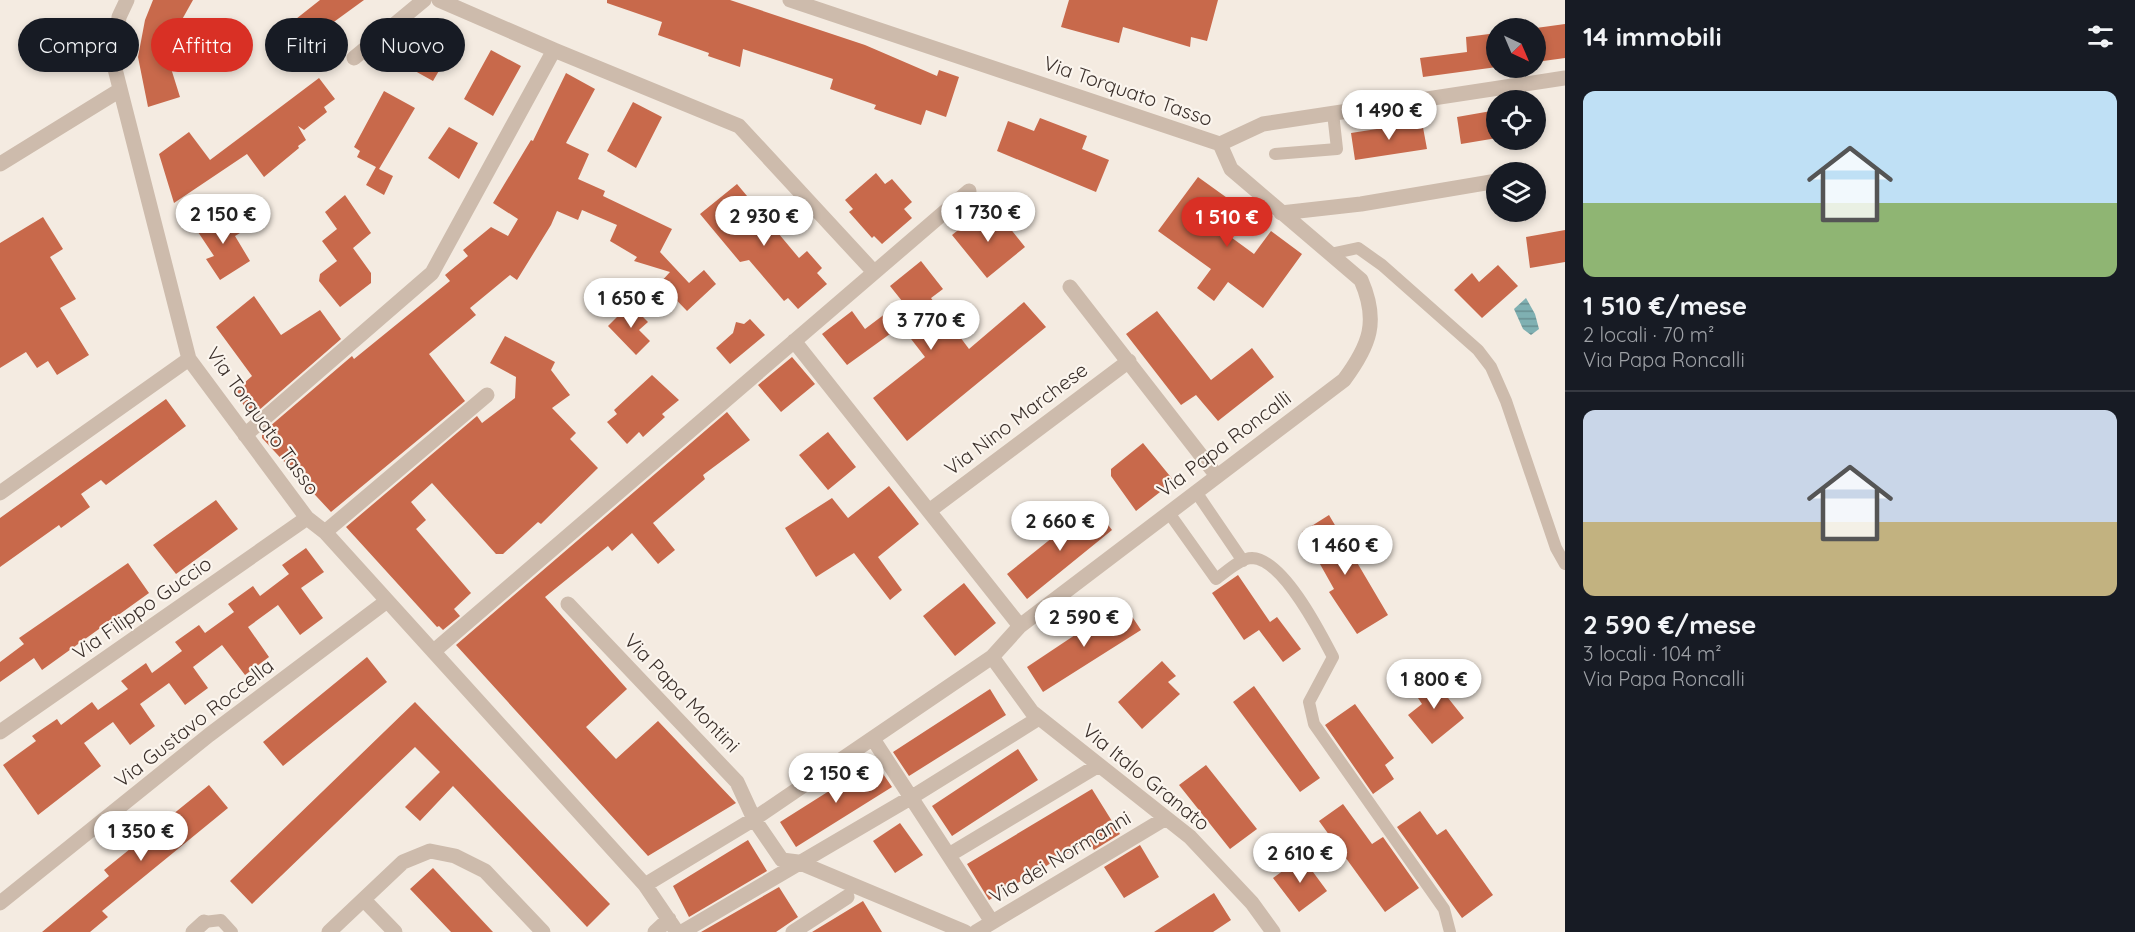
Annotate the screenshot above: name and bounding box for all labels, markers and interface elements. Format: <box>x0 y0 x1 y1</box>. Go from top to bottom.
chip: Compra <box>18 18 139 72</box>
chip: Affitta <box>151 18 253 72</box>
chip: Filtri <box>265 18 348 72</box>
chip: Nuovo <box>360 18 465 72</box>
north arrow <box>1486 18 1546 78</box>
map controls <box>1486 18 1546 222</box>
text: 14 immobili <box>1583 20 1722 53</box>
icon: filters <box>2084 20 2117 53</box>
street label: Via Torquato Tasso <box>1040 50 1216 131</box>
pin: 1 490 € <box>1334 90 1444 141</box>
button: locate <box>1486 90 1546 150</box>
text: 1 490 € <box>1356 97 1422 122</box>
icon: home <box>1796 130 1904 238</box>
button: layers <box>1486 162 1546 222</box>
pin: 1 730 € <box>933 192 1043 243</box>
pin: 2 150 € <box>168 194 278 245</box>
pin: 2 930 € <box>709 196 819 247</box>
pin: 1 510 € <box>1172 197 1282 248</box>
text: 1 730 € <box>955 199 1021 224</box>
text: 2 150 € <box>190 201 256 226</box>
text: 2 930 € <box>729 203 799 228</box>
text: 1 510 € <box>1195 204 1259 229</box>
pin: 1 650 € <box>576 278 686 329</box>
text: 1 650 € <box>598 285 664 310</box>
text: 1 510 €/mese <box>1583 289 1747 322</box>
pin: 3 770 € <box>876 300 986 351</box>
text: 3 770 € <box>897 307 965 332</box>
text: 2 locali · 70 m² <box>1583 322 1714 347</box>
street label: Via Torquato Tasso <box>201 342 326 500</box>
text: Via Papa Roncalli <box>1583 347 1745 372</box>
street label: Via Nino Marchese <box>939 357 1092 481</box>
street label: Via Papa Roncalli <box>1152 385 1296 502</box>
icon: home <box>1796 449 1904 557</box>
pin: 2 660 € <box>1005 501 1115 552</box>
text: 2 660 € <box>1025 508 1095 533</box>
pin: 1 460 € <box>1290 525 1400 576</box>
text: 1 460 € <box>1312 532 1378 557</box>
street label: Via Filippo Guccio <box>67 550 216 665</box>
pin: 2 590 € <box>1029 597 1139 648</box>
text: 2 590 € <box>1049 604 1119 629</box>
text: 2 590 €/mese <box>1583 608 1756 641</box>
street label: Via Papa Montini <box>619 628 745 757</box>
text: 3 locali · 104 m² <box>1583 641 1721 666</box>
street label: Via Gustavo Roccella <box>109 653 278 793</box>
pin: 1 800 € <box>1379 659 1489 710</box>
text: 1 800 € <box>1400 666 1468 691</box>
text: Via Papa Roncalli <box>1583 666 1745 691</box>
street label: Via Italo Granato <box>1077 718 1215 836</box>
pin: 2 150 € <box>781 753 891 804</box>
text: 2 150 € <box>803 760 869 785</box>
street label: Via dei Normanni <box>985 805 1135 909</box>
pin: 1 350 € <box>86 811 196 862</box>
text: 1 350 € <box>108 818 174 843</box>
pin: 2 610 € <box>1245 833 1355 884</box>
text: 2 610 € <box>1267 840 1333 865</box>

